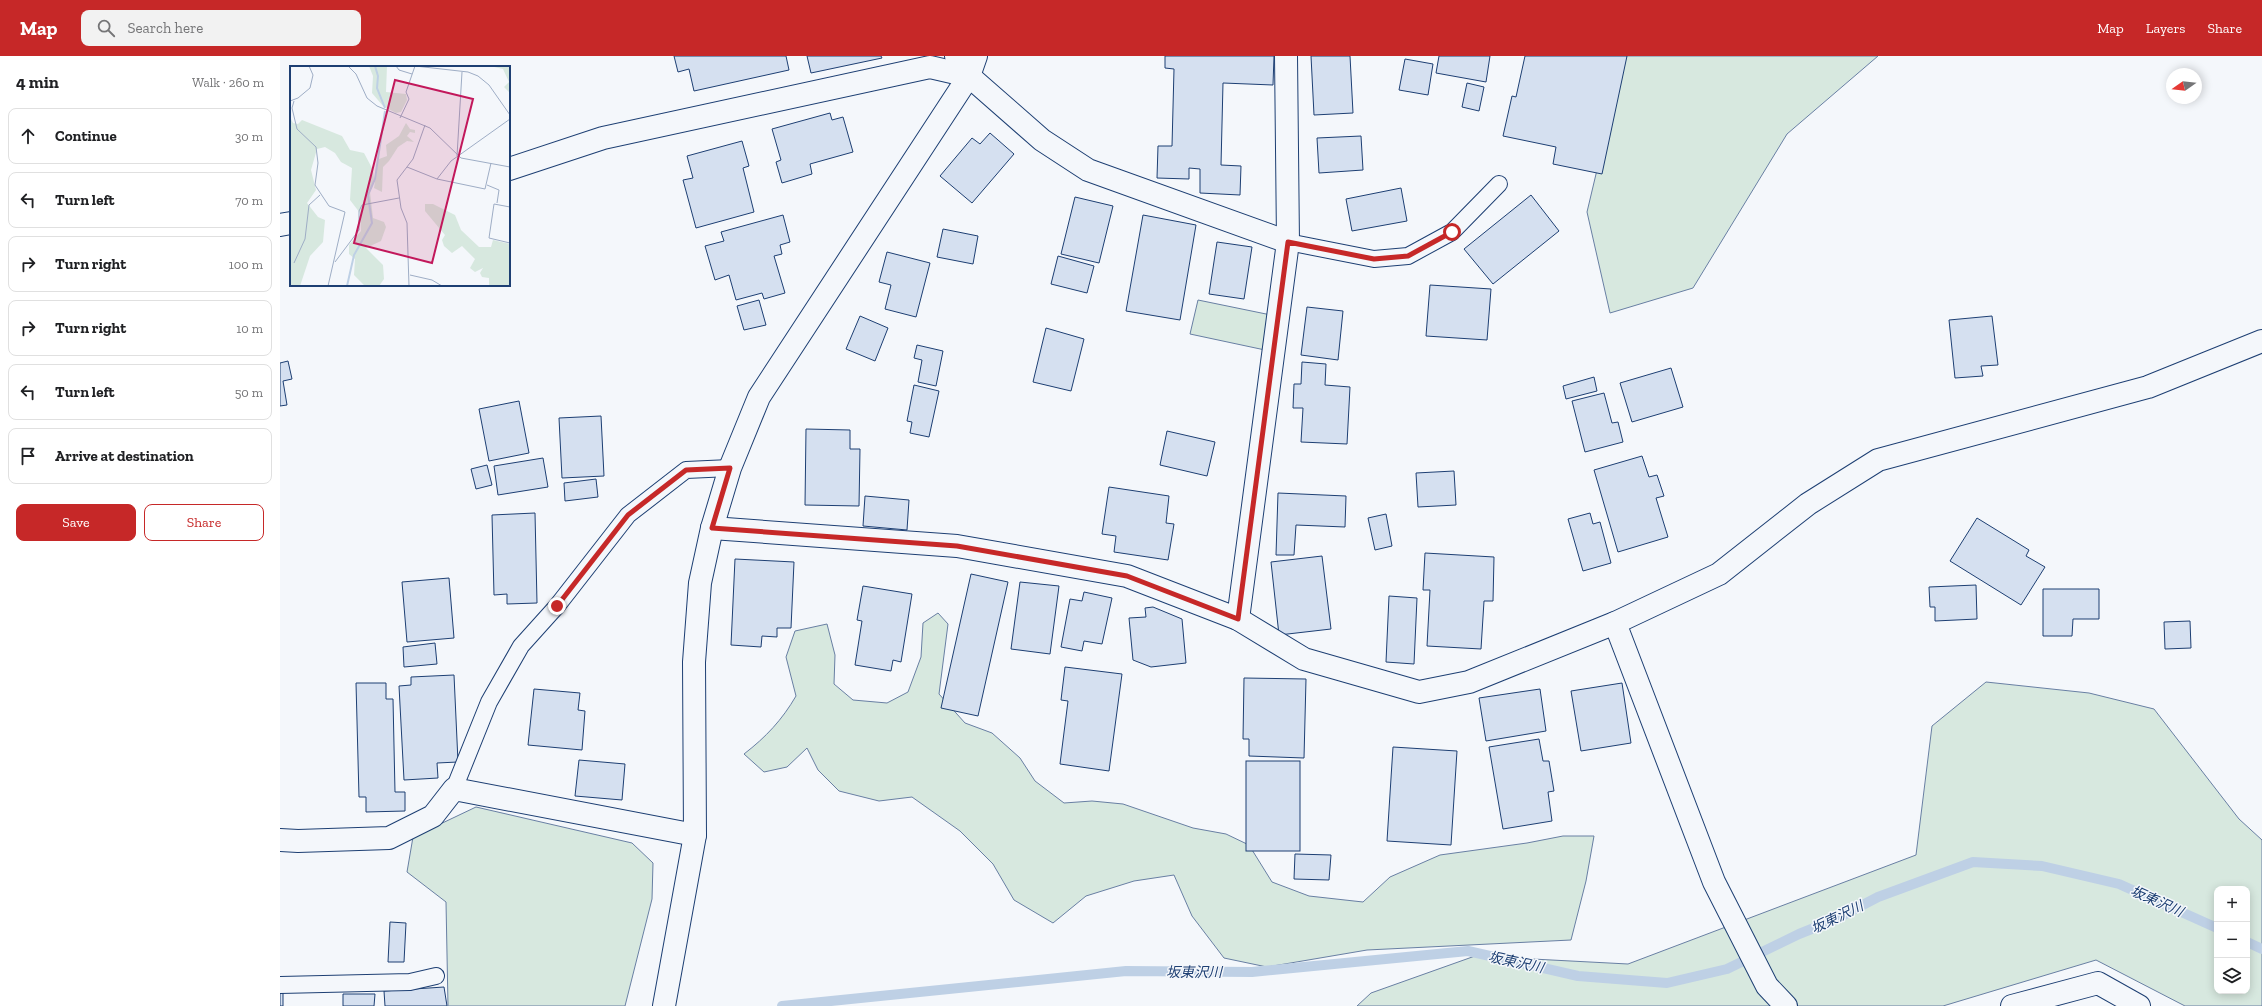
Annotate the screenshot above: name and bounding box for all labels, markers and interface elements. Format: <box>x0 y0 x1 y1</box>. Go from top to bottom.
search box <box>81 10 361 46</box>
text: Map <box>20 17 57 40</box>
icon: search <box>95 17 117 39</box>
text: Search here <box>127 19 203 37</box>
text: Map <box>2097 20 2124 37</box>
text: Layers <box>2146 20 2185 37</box>
text: Share <box>2207 20 2242 37</box>
inset map <box>290 66 510 286</box>
north arrow <box>2166 68 2202 104</box>
text: 4 min <box>16 72 59 92</box>
text: Walk · 260 m <box>192 75 264 90</box>
icon: ahead <box>17 125 39 147</box>
text: Continue <box>55 127 117 145</box>
text: 30 m <box>235 129 263 144</box>
icon: left <box>17 189 39 211</box>
text: Turn left <box>55 191 115 209</box>
text: 70 m <box>235 193 263 208</box>
route start <box>1443 223 1461 241</box>
icon: right <box>17 253 39 275</box>
text: Turn right <box>55 255 126 273</box>
text: 100 m <box>229 257 263 272</box>
icon: right <box>17 317 39 339</box>
text: Turn right <box>55 319 126 337</box>
text: 10 m <box>236 321 263 336</box>
icon: left <box>17 381 39 403</box>
text: Turn left <box>55 383 115 401</box>
text: 50 m <box>235 385 263 400</box>
icon: arrive <box>17 445 39 467</box>
text: Arrive at destination <box>55 447 194 465</box>
button: Save <box>16 504 136 541</box>
button: Share <box>144 504 264 541</box>
route end <box>548 597 566 615</box>
water label: 坂東沢川 <box>2128 882 2188 921</box>
map controls <box>2214 886 2250 994</box>
button: + <box>2214 886 2250 922</box>
water label: 坂東沢川 <box>1808 897 1868 937</box>
button: − <box>2214 922 2250 958</box>
water label: 坂東沢川 <box>1487 948 1547 977</box>
button: layers <box>2214 958 2250 994</box>
water label: 坂東沢川 <box>1166 964 1224 981</box>

